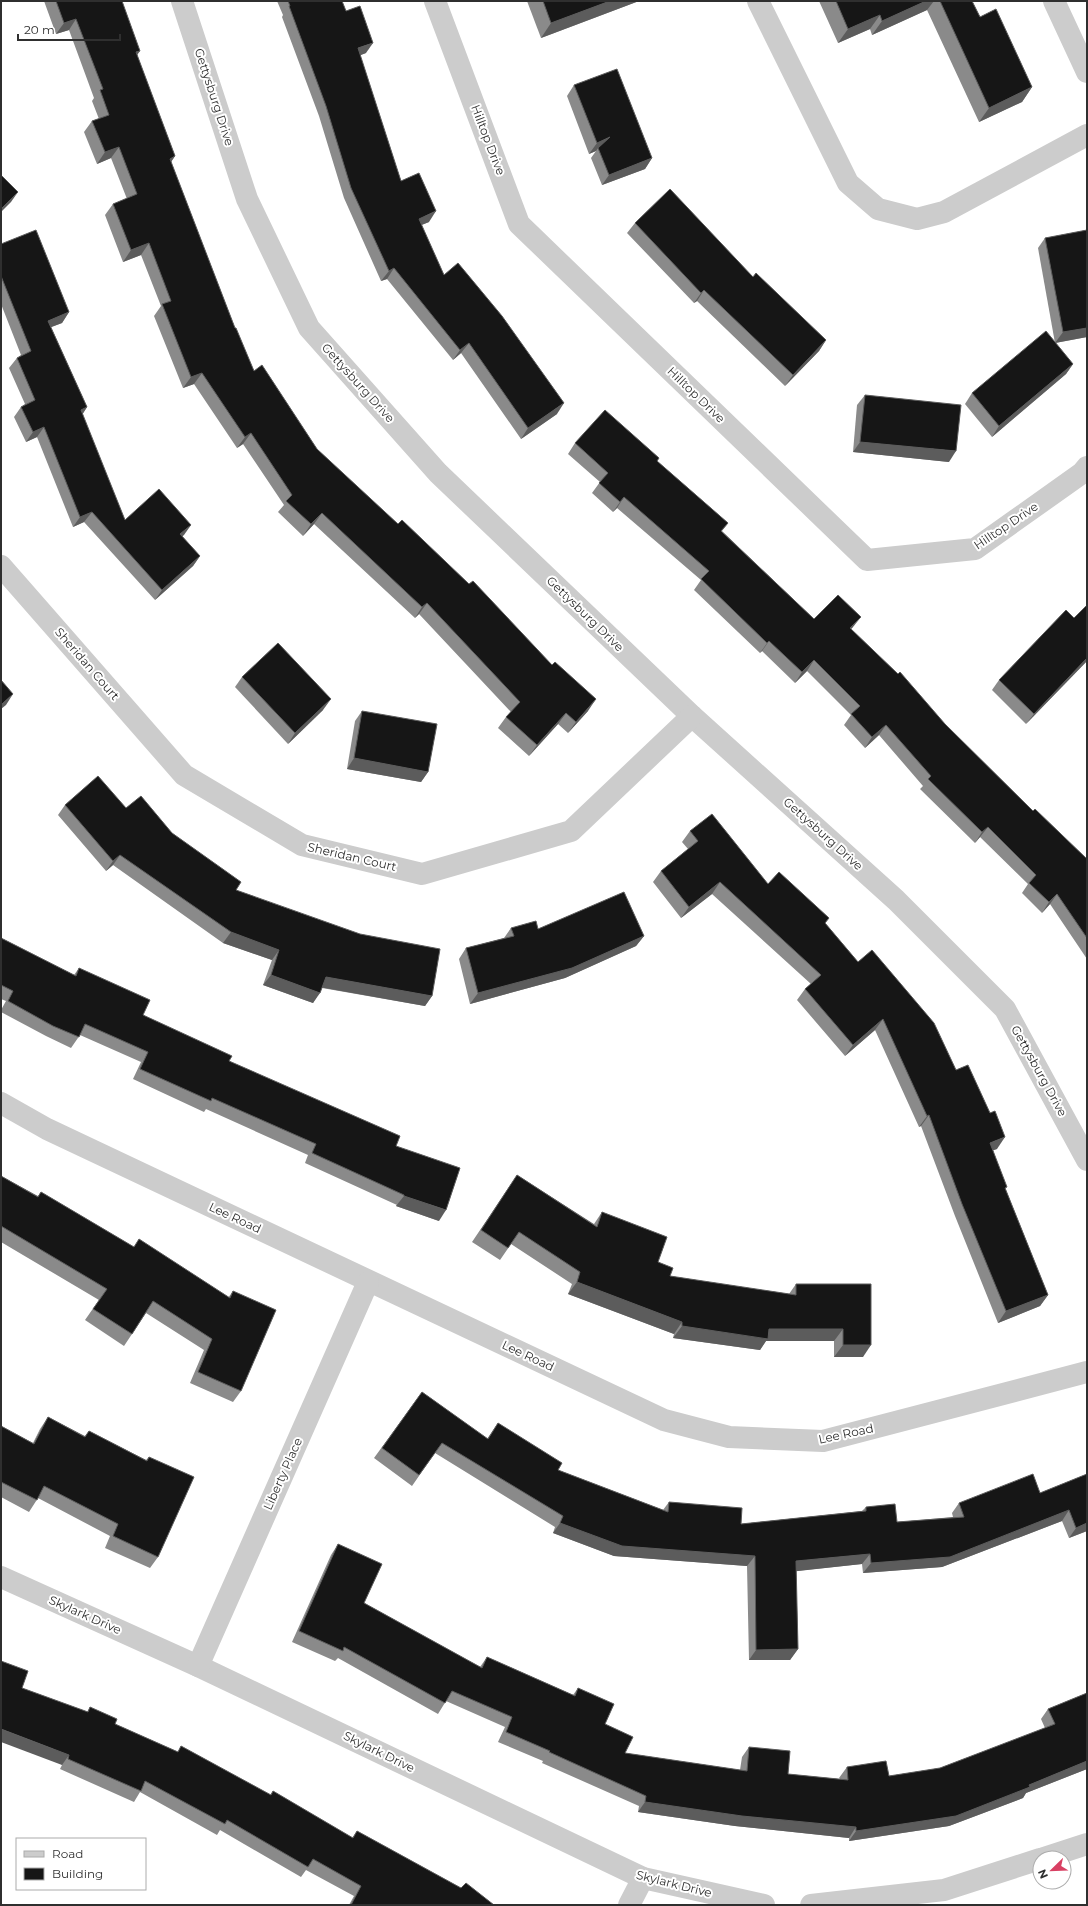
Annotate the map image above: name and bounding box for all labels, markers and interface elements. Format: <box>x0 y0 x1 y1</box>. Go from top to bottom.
scale bar <box>18 16 120 42</box>
text: 20 m <box>24 22 55 37</box>
street label: Gettysburg Drive <box>192 46 237 147</box>
street label: Hilltop Drive <box>468 102 509 177</box>
street label: Gettysburg Drive <box>319 340 398 425</box>
street label: Hilltop Drive <box>664 363 728 426</box>
street label: Hilltop Drive <box>971 499 1041 553</box>
street label: Gettysburg Drive <box>544 573 627 654</box>
street label: Sheridan Court <box>52 624 123 703</box>
street label: Gettysburg Drive <box>781 794 866 873</box>
street label: Sheridan Court <box>306 839 398 874</box>
street label: Gettysburg Drive <box>1008 1023 1071 1119</box>
street label: Lee Road <box>207 1199 264 1236</box>
street label: Lee Road <box>500 1337 557 1374</box>
street label: Lee Road <box>817 1420 875 1447</box>
street label: Liberty Place <box>260 1435 305 1512</box>
street label: Skylark Drive <box>47 1592 124 1637</box>
street label: Skylark Drive <box>341 1728 417 1775</box>
legend <box>16 1838 146 1890</box>
text: Road <box>52 1846 83 1861</box>
north arrow <box>1032 1850 1072 1890</box>
text: Building <box>52 1866 103 1881</box>
street label: Skylark Drive <box>635 1867 714 1900</box>
text: N <box>1035 1867 1051 1881</box>

